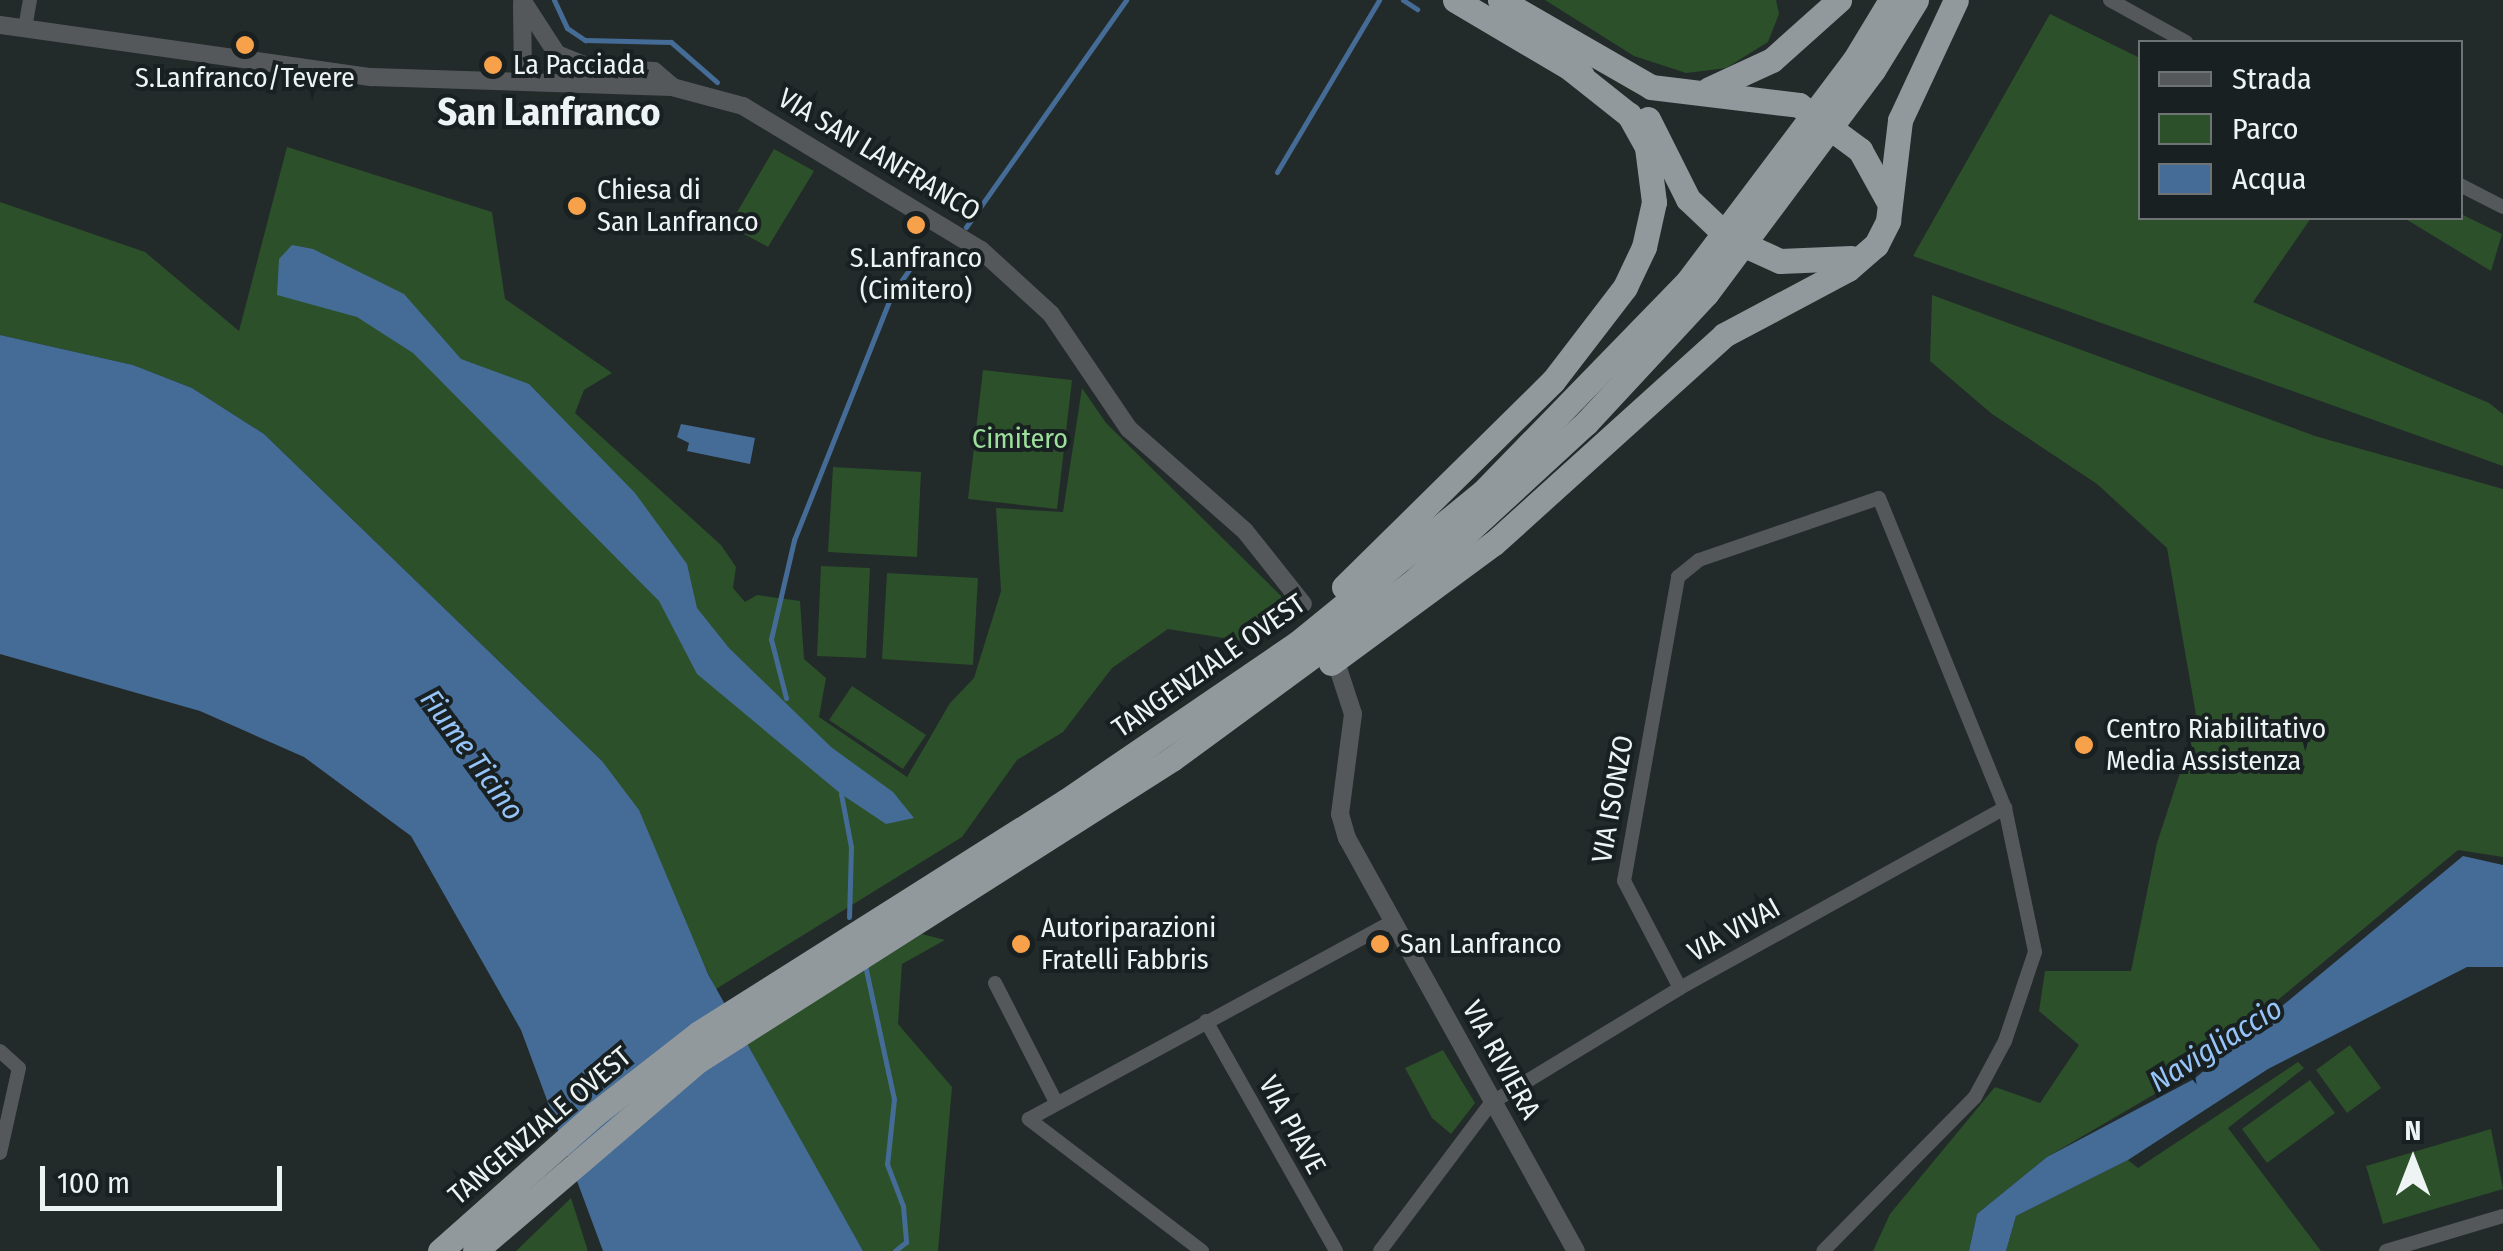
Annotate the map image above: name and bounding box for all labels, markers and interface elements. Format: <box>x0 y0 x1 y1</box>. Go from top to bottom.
marker: S.Lanfranco/Tevere <box>234 34 256 56</box>
legend <box>2138 40 2463 220</box>
place label: La Pacciada <box>513 48 645 82</box>
marker: La Pacciada <box>482 54 504 76</box>
place label: S.Lanfranco/Tevere <box>135 61 355 95</box>
text: Strada <box>2232 61 2312 97</box>
street label: VIA SAN LANFRANCO <box>772 81 986 229</box>
district label: San Lanfranco <box>438 90 660 136</box>
text: Parco <box>2232 111 2299 147</box>
text: Acqua <box>2232 161 2307 197</box>
place label: Chiesa di San Lanfranco <box>597 173 759 239</box>
marker: Chiesa di San Lanfranco <box>566 195 588 217</box>
marker: S.Lanfranco (Cimitero) <box>905 214 927 236</box>
place label: S.Lanfranco (Cimitero) <box>850 241 982 307</box>
park label: Cimitero <box>972 422 1068 456</box>
street label: TANGENZIALE OVEST <box>1106 587 1312 745</box>
water label: Fiume Ticino <box>413 683 531 827</box>
place label: Centro Riabilitativo Media Assistenza <box>2106 712 2326 778</box>
marker: Centro Riabilitativo Media Assistenza <box>2071 732 2097 758</box>
street label: VIA ISONZO <box>1585 733 1641 865</box>
street label: VIA VIVAI <box>1682 891 1786 969</box>
place label: Autoriparazioni Fratelli Fabbris <box>1041 911 1216 977</box>
place label: San Lanfranco <box>1400 927 1562 961</box>
marker: Autoriparazioni Fratelli Fabbris <box>1010 933 1032 955</box>
marker: San Lanfranco <box>1369 933 1391 955</box>
water label: Navigliaccio <box>2143 990 2289 1100</box>
street label: VIA RIVIERA <box>1455 995 1547 1125</box>
street label: TANGENZIALE OVEST <box>442 1040 638 1212</box>
street label: VIA PIAVE <box>1251 1070 1333 1180</box>
north arrow <box>2363 1111 2463 1211</box>
text: N <box>2405 1114 2421 1147</box>
scale bar <box>45 1146 288 1208</box>
text: 100 m <box>57 1165 130 1201</box>

